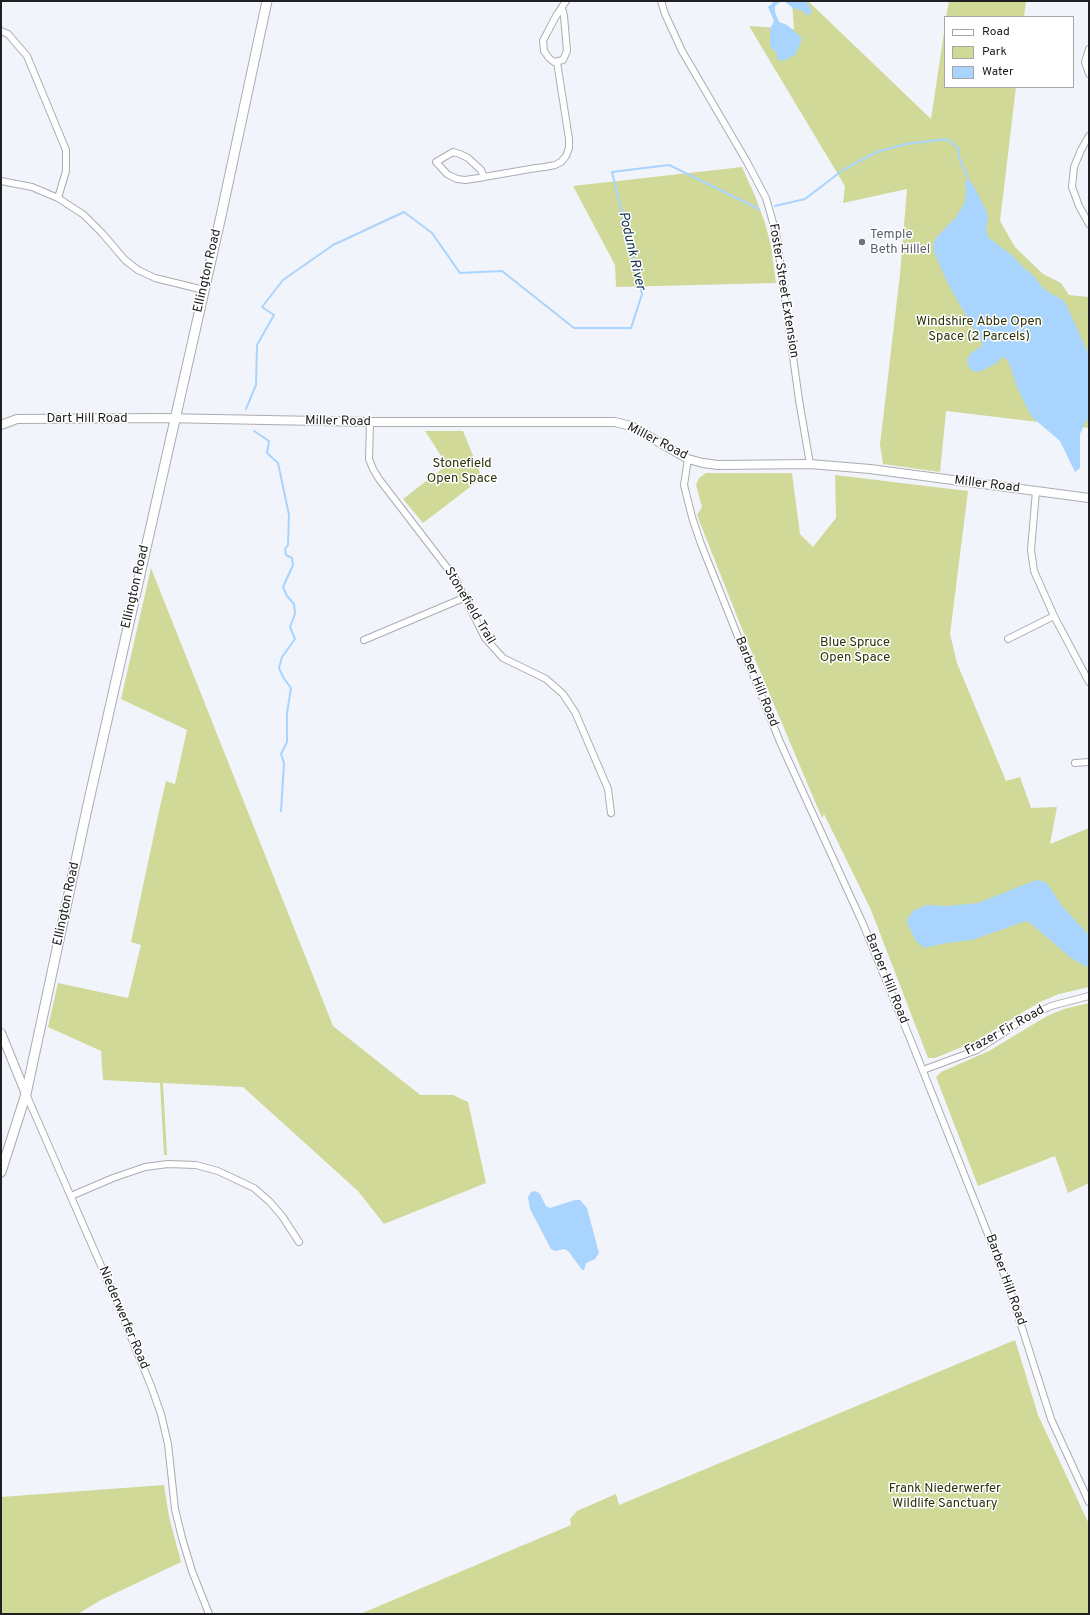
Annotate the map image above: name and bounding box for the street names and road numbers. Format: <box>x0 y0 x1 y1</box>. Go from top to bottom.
street label: Foster Street Extension <box>765 223 801 359</box>
street label: Ellington Road <box>191 228 225 314</box>
street label: Dart Hill Road <box>46 411 128 427</box>
street label: Miller Road <box>305 414 371 430</box>
street label: Miller Road <box>624 420 690 464</box>
street label: Miller Road <box>953 473 1021 497</box>
street label: Ellington Road <box>119 544 153 630</box>
street label: Stonefield Trail <box>440 565 498 647</box>
street label: Barber Hill Road <box>731 635 781 729</box>
street label: Ellington Road <box>51 861 83 947</box>
street label: Barber Hill Road <box>861 932 911 1026</box>
street label: Frazer Fir Road <box>963 1003 1047 1059</box>
street label: Barber Hill Road <box>981 1232 1029 1328</box>
street label: Niederwerfer Road <box>94 1264 152 1372</box>

